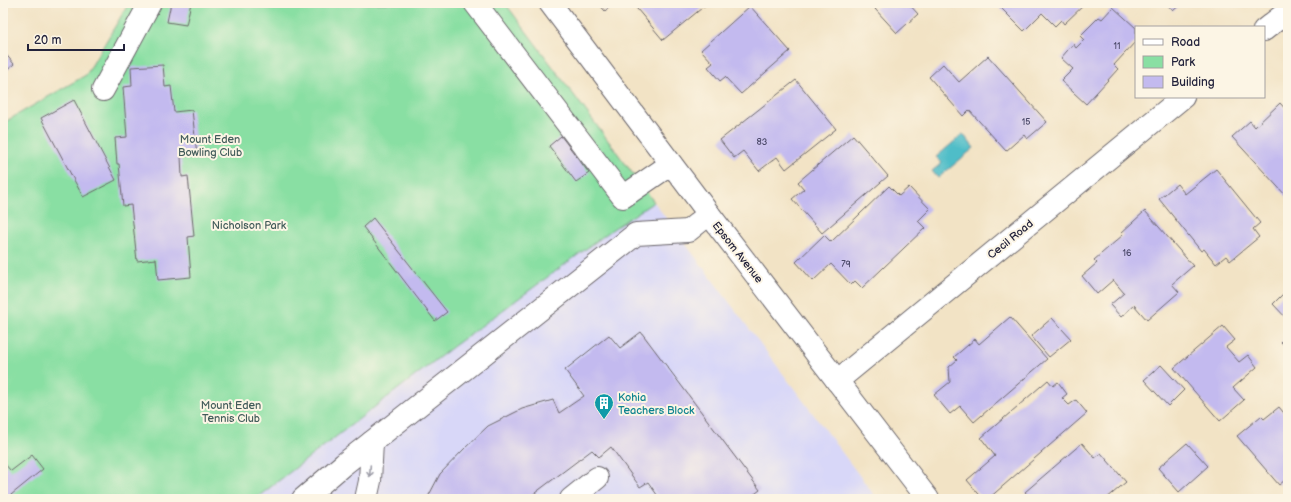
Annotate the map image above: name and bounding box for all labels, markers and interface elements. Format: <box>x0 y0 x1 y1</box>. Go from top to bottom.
scale bar <box>28 26 124 52</box>
legend <box>1135 26 1265 98</box>
text: 20 m <box>34 33 61 48</box>
text: Road <box>1171 35 1200 50</box>
house number: 11 <box>1114 41 1120 52</box>
text: Park <box>1171 55 1195 70</box>
text: Building <box>1171 75 1215 90</box>
house number: 15 <box>1022 117 1030 128</box>
park label: Mount Eden Bowling Club <box>178 133 242 159</box>
house number: 83 <box>757 137 768 148</box>
street label: Cecil Road <box>985 217 1036 262</box>
park label: Nicholson Park <box>212 219 287 232</box>
street label: Epsom Avenue <box>710 219 766 286</box>
house number: 16 <box>1123 248 1132 259</box>
house number: 79 <box>841 259 851 270</box>
place label: Kohia Teachers Block <box>618 391 695 417</box>
building icon: Kohia Teachers Block <box>593 392 615 420</box>
park label: Mount Eden Tennis Club <box>201 399 261 425</box>
one-way arrow <box>367 464 374 477</box>

